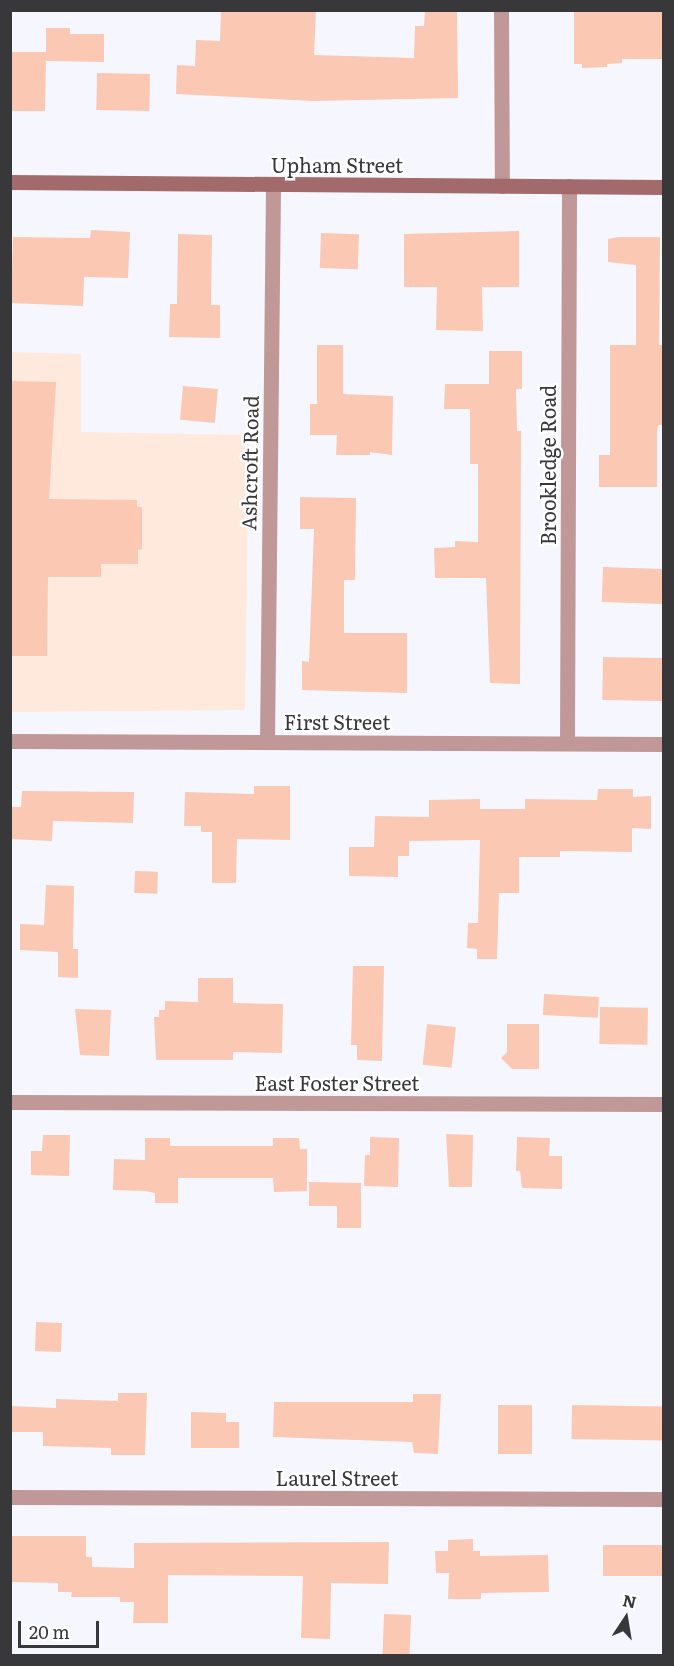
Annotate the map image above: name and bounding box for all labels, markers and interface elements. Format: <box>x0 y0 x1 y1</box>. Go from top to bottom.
street label: Upham Street <box>271 152 403 176</box>
street label: Brookledge Road <box>535 385 559 545</box>
street label: Ashcroft Road <box>236 395 262 531</box>
street label: First Street <box>284 709 390 733</box>
street label: East Foster Street <box>255 1070 419 1094</box>
street label: Laurel Street <box>276 1465 398 1489</box>
text: N <box>621 1587 639 1614</box>
north arrow <box>596 1588 656 1648</box>
scale bar <box>21 1609 102 1647</box>
text: 20 m <box>29 1618 70 1645</box>

